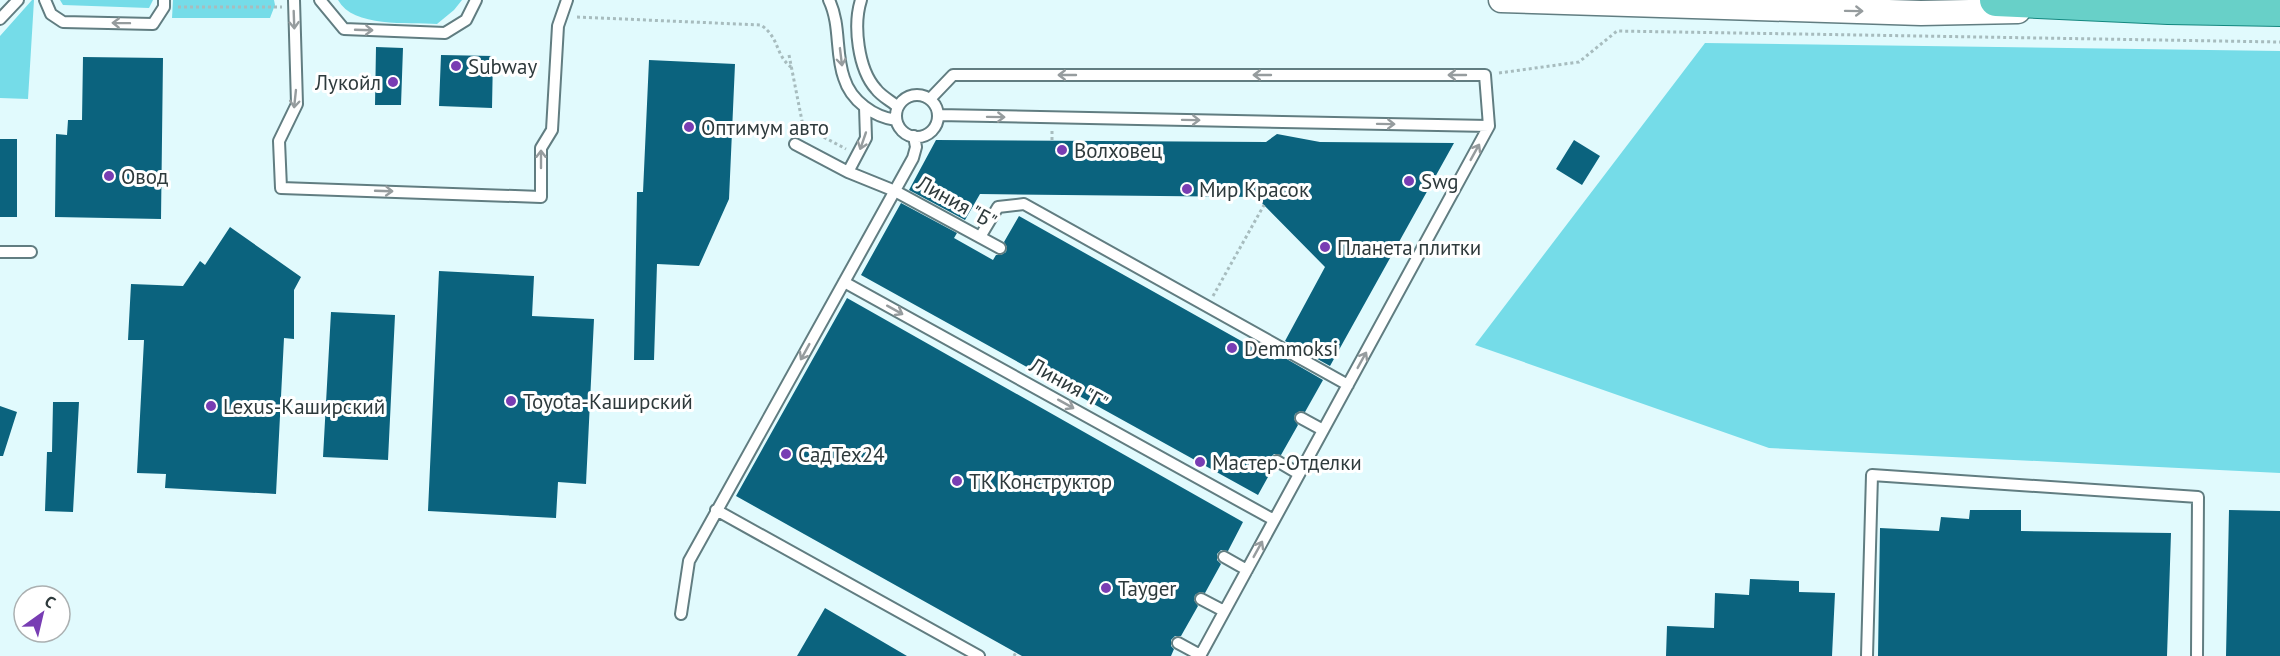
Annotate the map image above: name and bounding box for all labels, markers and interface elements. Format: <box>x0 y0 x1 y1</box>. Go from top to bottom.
one-way arrow <box>1843 5 1863 17</box>
one-way arrow <box>289 10 300 30</box>
one-way arrow <box>112 17 132 29</box>
one-way arrow <box>354 24 374 36</box>
one-way arrow <box>836 46 847 66</box>
place label: Subway <box>468 53 537 80</box>
marker: Subway <box>449 59 463 73</box>
place label: Лукойл <box>314 69 381 96</box>
one-way arrow <box>1057 69 1077 81</box>
one-way arrow <box>1252 69 1272 81</box>
one-way arrow <box>1447 69 1467 81</box>
marker: Лукойл <box>386 75 400 89</box>
one-way arrow <box>289 89 300 108</box>
one-way arrow <box>986 111 1006 122</box>
place label: Оптимум авто <box>701 114 829 141</box>
one-way arrow <box>1181 114 1201 126</box>
one-way arrow <box>1375 118 1395 129</box>
marker: Оптимум авто <box>682 120 696 134</box>
one-way arrow <box>856 131 867 149</box>
place label: Волховец <box>1074 137 1163 164</box>
marker: Волховец <box>1055 143 1069 157</box>
one-way arrow <box>1469 144 1481 161</box>
one-way arrow <box>535 149 547 169</box>
place label: Овод <box>121 163 168 190</box>
place label: Swg <box>1421 168 1459 195</box>
marker: Овод <box>102 169 116 183</box>
street label: Линия "Б" <box>911 169 1002 235</box>
marker: Swg <box>1402 174 1416 188</box>
place label: Мир Красок <box>1199 176 1309 203</box>
marker: Мир Красок <box>1180 182 1194 196</box>
one-way arrow <box>374 186 394 197</box>
place label: Планета плитки <box>1337 234 1481 261</box>
marker: Планета плитки <box>1318 240 1332 254</box>
one-way arrow <box>886 304 903 316</box>
place label: Demmoksi <box>1244 335 1338 362</box>
marker: Demmoksi <box>1225 341 1239 355</box>
one-way arrow <box>799 342 810 360</box>
street label: Линия "Г" <box>1024 351 1113 417</box>
one-way arrow <box>1356 352 1368 369</box>
place label: Toyota-Каширский <box>523 388 693 415</box>
place label: Lexus-Каширский <box>223 393 385 420</box>
marker: Toyota-Каширский <box>504 394 518 408</box>
marker: Lexus-Каширский <box>204 399 218 413</box>
one-way arrow <box>1057 399 1074 411</box>
place label: СадТех24 <box>798 441 885 468</box>
marker: СадТех24 <box>779 447 793 461</box>
place label: Мастер-Отделки <box>1212 449 1362 476</box>
marker: Мастер-Отделки <box>1193 455 1207 469</box>
place label: ТК Конструктор <box>969 468 1112 495</box>
marker: ТК Конструктор <box>950 474 964 488</box>
one-way arrow <box>1253 541 1264 559</box>
place label: Tayger <box>1118 575 1177 602</box>
marker: Tayger <box>1099 581 1113 595</box>
north arrow <box>12 584 72 644</box>
text: С <box>41 591 60 612</box>

